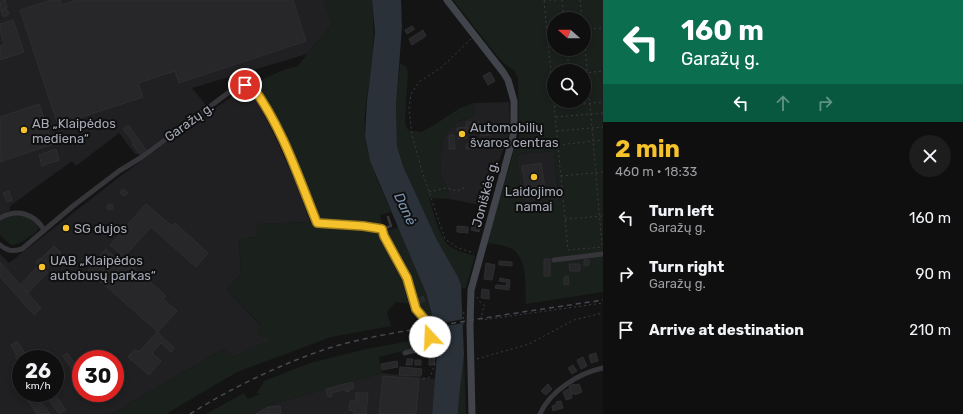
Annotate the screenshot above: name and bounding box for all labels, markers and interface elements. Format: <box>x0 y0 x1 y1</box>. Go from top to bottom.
north arrow <box>547 12 591 56</box>
map controls <box>547 12 591 108</box>
text: 160 m <box>681 14 764 47</box>
icon: left <box>615 16 667 68</box>
text: Garažų g. <box>681 48 760 70</box>
button: search <box>547 64 591 108</box>
pin <box>228 68 262 102</box>
icon: arrive <box>234 74 256 96</box>
icon: left <box>730 92 752 114</box>
icon: ahead <box>772 92 794 114</box>
icon: right <box>814 92 836 114</box>
street label: Garažų g. <box>162 99 217 146</box>
place label: AB „Klaipėdos mediena“ <box>32 116 116 146</box>
place label: Automobilių švaros centras <box>470 120 559 150</box>
marker: AB „Klaipėdos mediena“ <box>19 125 29 135</box>
marker: Automobilių švaros centras <box>457 129 467 139</box>
text: 2 min <box>615 135 680 163</box>
button: close <box>909 135 951 177</box>
street label: Joniškės g. <box>469 159 502 229</box>
text: 460 m · 18:33 <box>615 164 697 179</box>
marker: Laidojimo namai <box>529 172 539 182</box>
place label: Laidojimo namai <box>505 184 563 214</box>
water label: Danė <box>390 190 420 228</box>
text: Turn left <box>649 202 714 220</box>
icon: left <box>615 207 637 229</box>
text: 160 m <box>909 209 951 227</box>
text: Garažų g. <box>649 220 706 235</box>
place label: SG dujos <box>74 221 128 236</box>
marker: SG dujos <box>61 223 71 233</box>
place label: UAB „Klaipėdos autobusų parkas“ <box>50 253 156 283</box>
text: Turn right <box>649 258 724 276</box>
marker: UAB „Klaipėdos autobusų parkas“ <box>37 262 47 272</box>
icon: right <box>615 263 637 285</box>
text: 90 m <box>916 265 951 283</box>
text: Garažų g. <box>649 276 706 291</box>
position arrow <box>409 316 451 358</box>
icon: arrive <box>615 319 637 341</box>
text: Arrive at destination <box>649 321 804 339</box>
text: 210 m <box>909 321 951 339</box>
speed limit sign: 30 <box>72 350 124 402</box>
text: 26 <box>25 359 51 383</box>
text: km/h <box>26 380 50 392</box>

